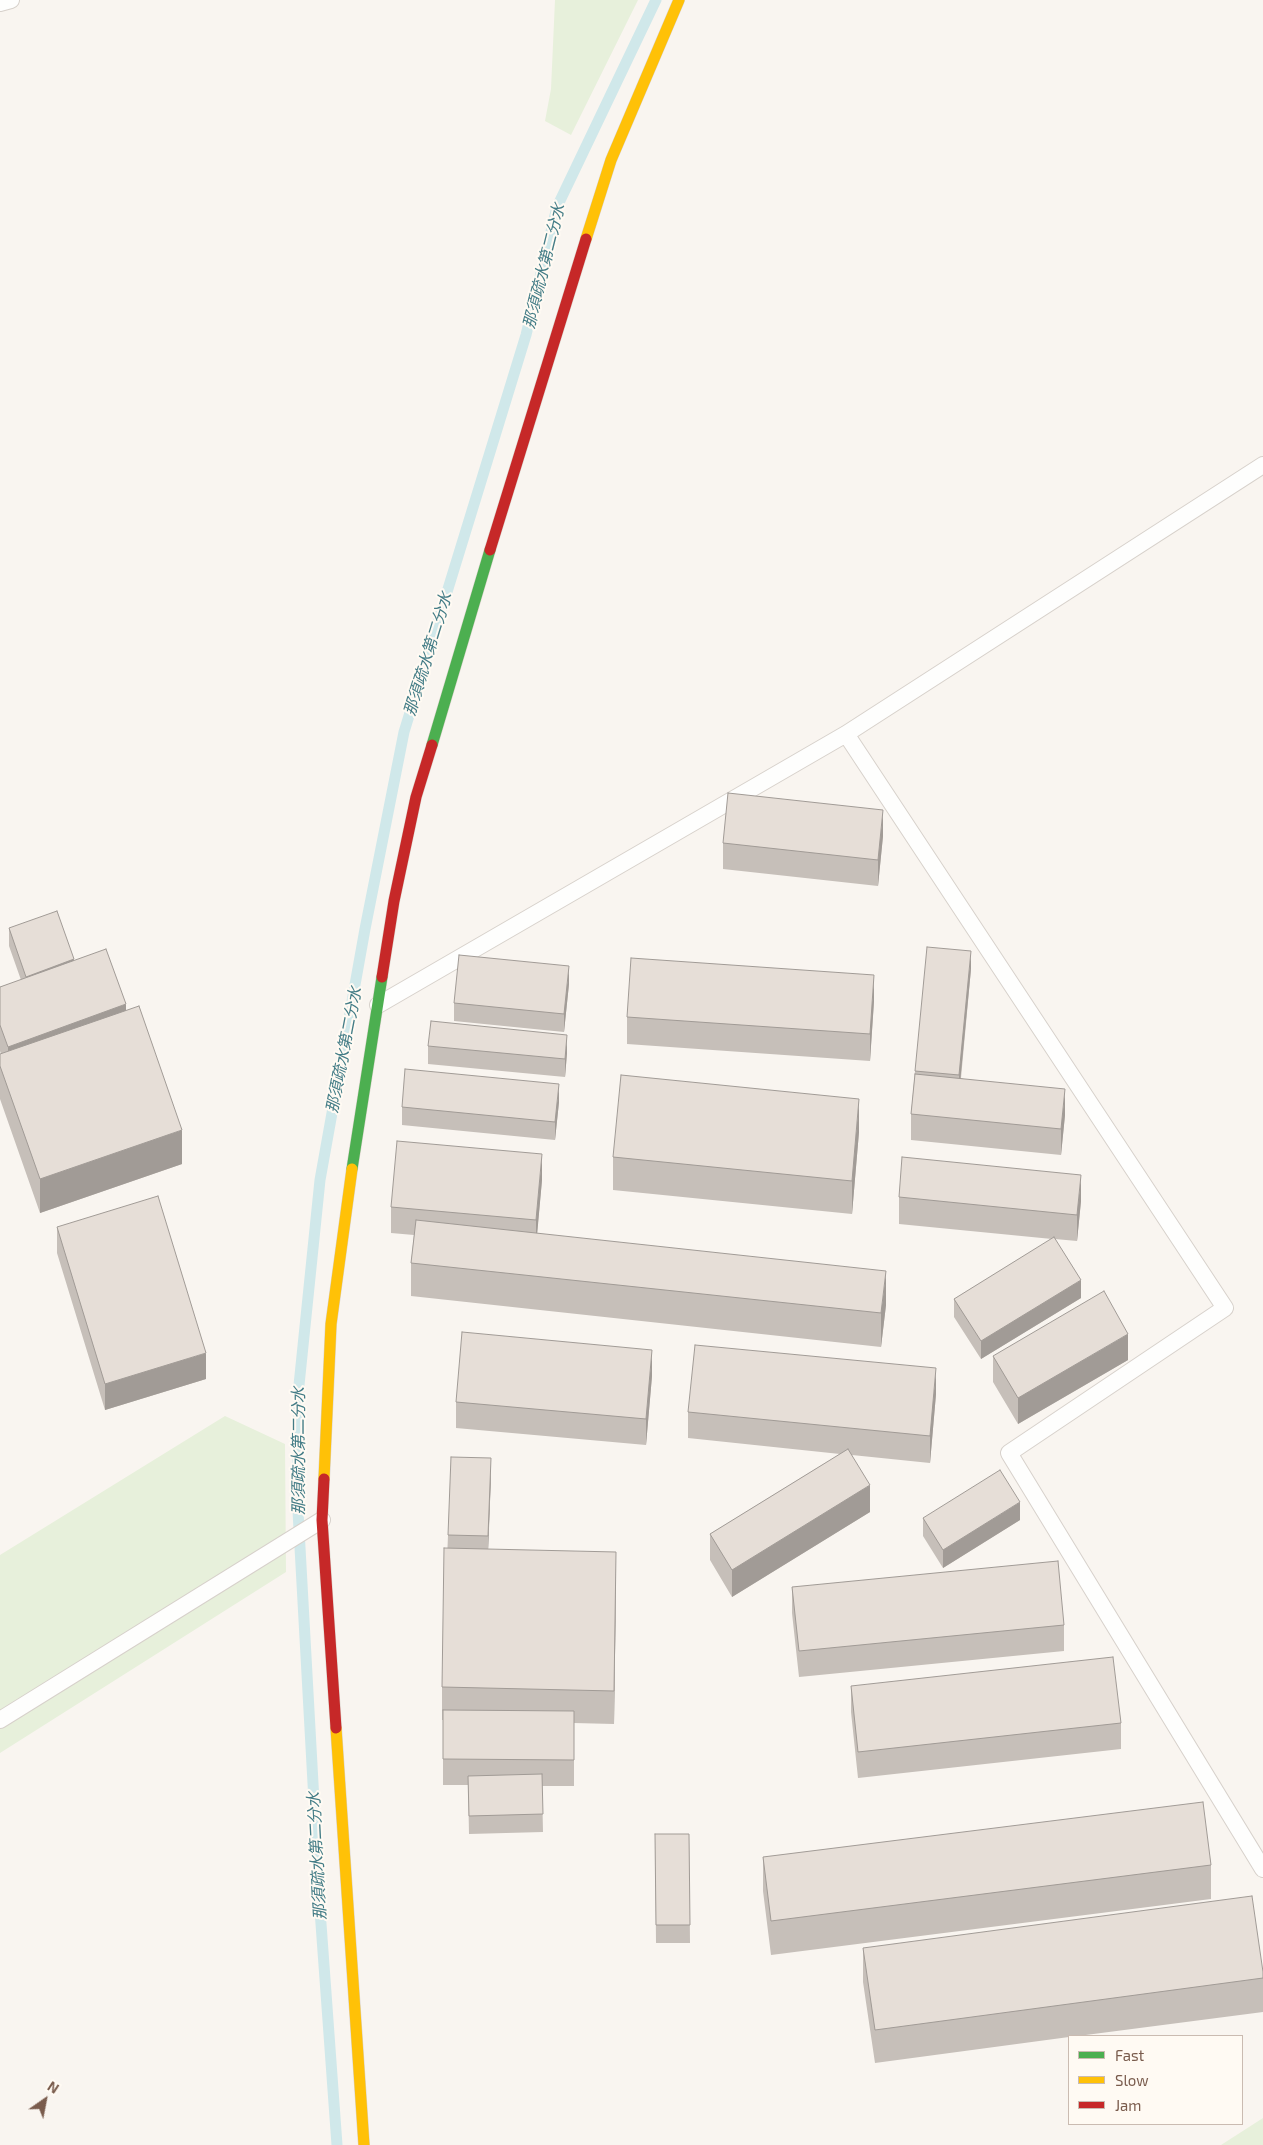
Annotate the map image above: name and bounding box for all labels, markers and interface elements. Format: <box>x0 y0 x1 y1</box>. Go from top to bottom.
water label: 那須疏水第二分水 <box>519 202 569 330</box>
water label: 那須疏水第二分水 <box>400 590 456 718</box>
water label: 那須疏水第二分水 <box>322 985 366 1115</box>
water label: 那須疏水第二分水 <box>289 1387 309 1515</box>
water label: 那須疏水第二分水 <box>304 1792 330 1920</box>
legend <box>1068 2035 1243 2125</box>
text: Fast <box>1115 2046 1144 2064</box>
text: Slow <box>1115 2071 1149 2089</box>
north arrow <box>20 2075 70 2125</box>
text: N <box>45 2077 62 2097</box>
text: Jam <box>1115 2096 1141 2114</box>

